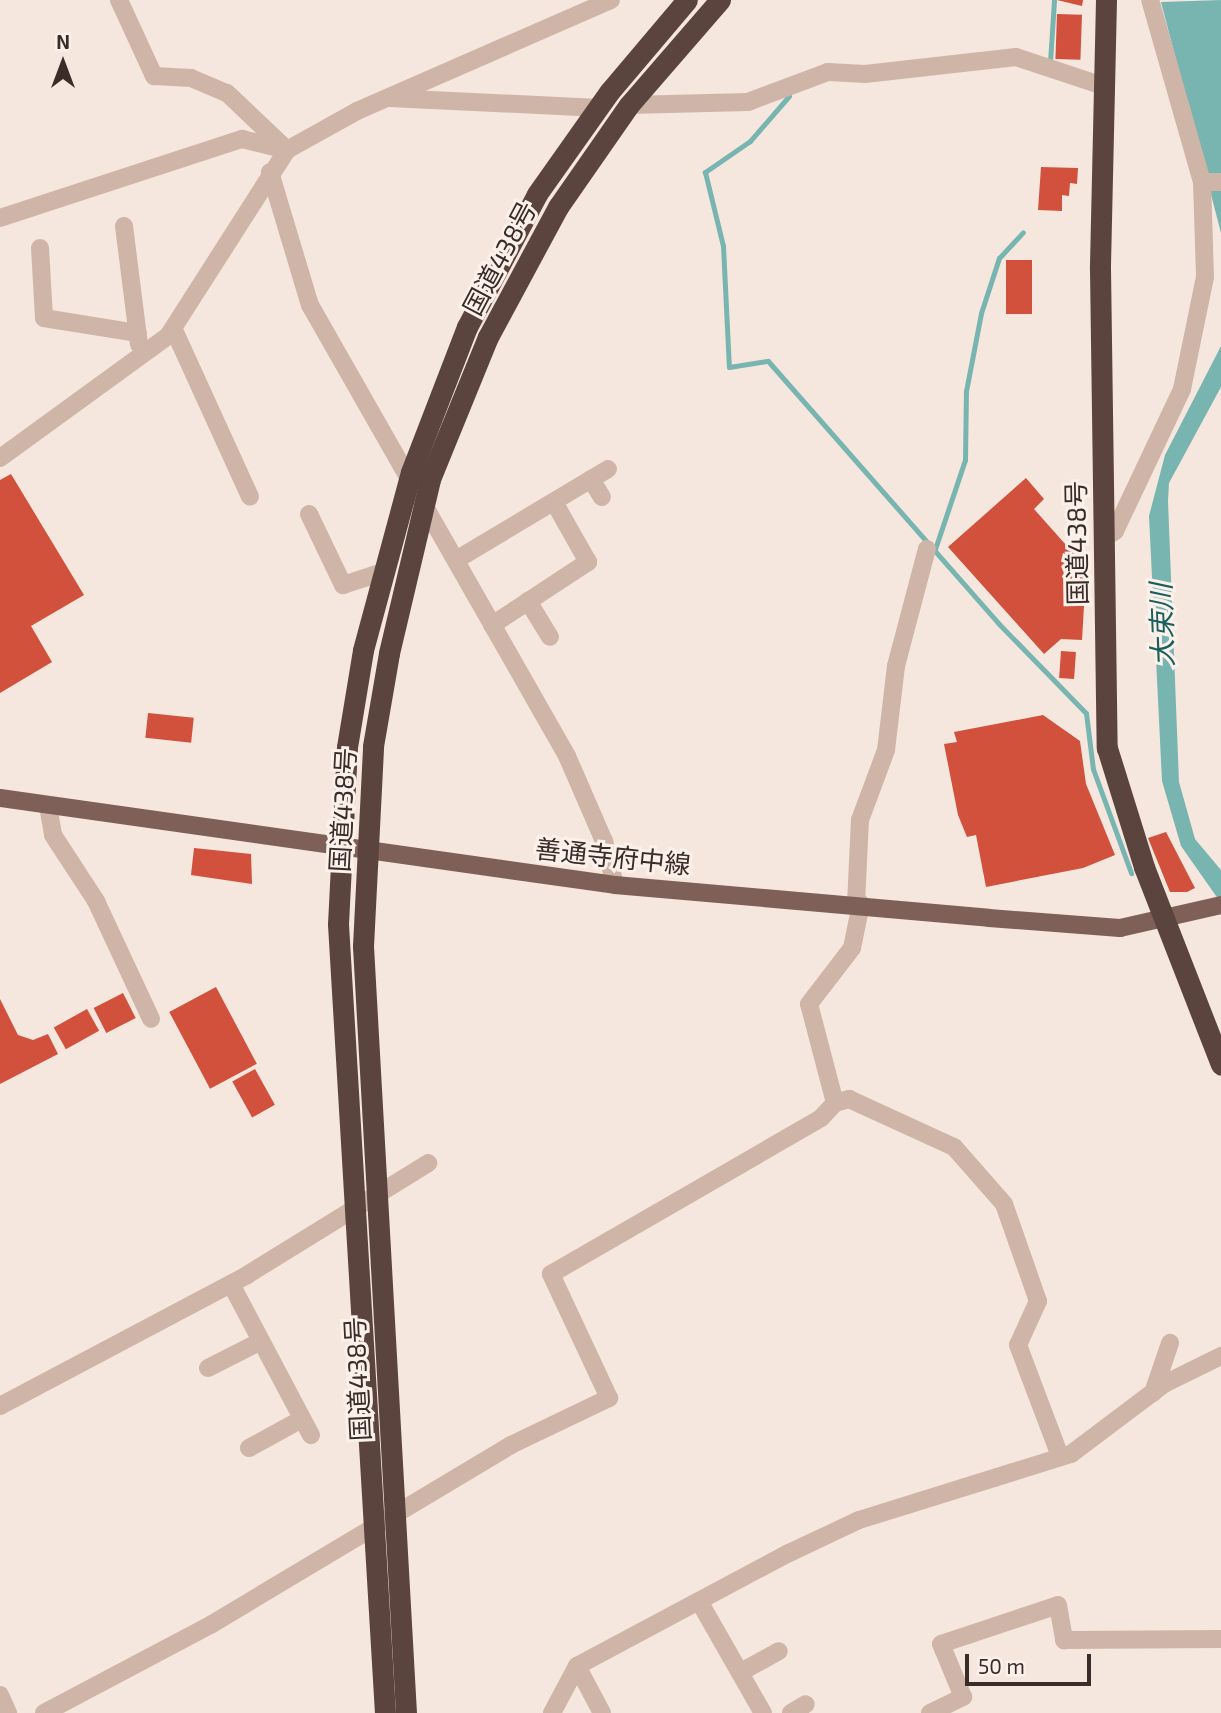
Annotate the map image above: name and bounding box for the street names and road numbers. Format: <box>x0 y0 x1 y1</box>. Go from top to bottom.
street label: 国道438号 <box>456 196 542 320</box>
street label: 国道438号 <box>1059 481 1093 605</box>
street label: 国道438号 <box>323 747 361 873</box>
street label: 善通寺府中線 <box>534 832 692 880</box>
street label: 国道438号 <box>338 1316 376 1442</box>

